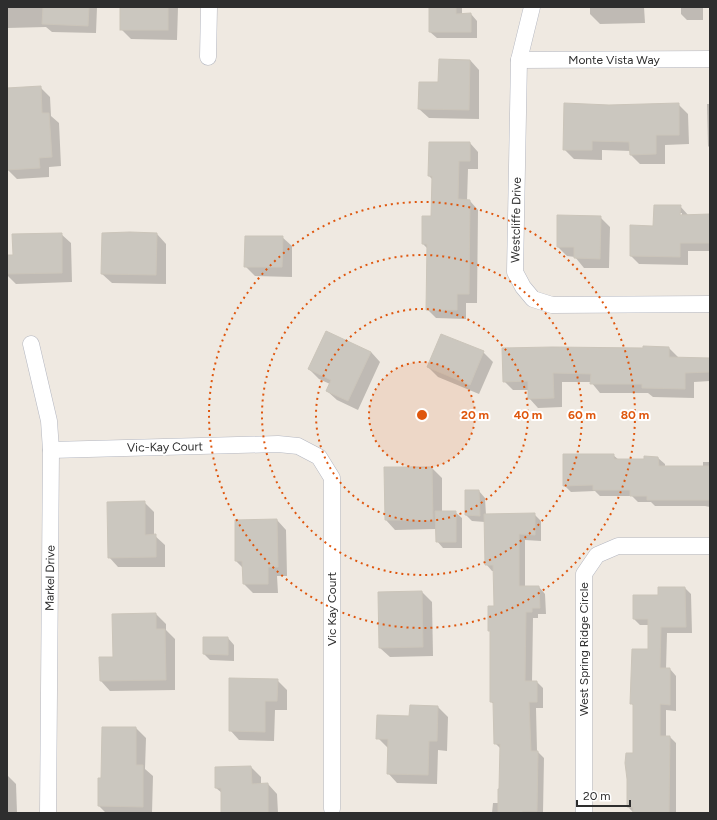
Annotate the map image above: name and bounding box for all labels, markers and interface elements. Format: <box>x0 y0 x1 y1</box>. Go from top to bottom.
street label: Monte Vista Way <box>568 53 660 67</box>
street label: Westcliffe Drive <box>508 177 524 263</box>
centre of rings <box>415 408 429 422</box>
text: 20 m <box>461 408 489 422</box>
text: 40 m <box>514 408 542 422</box>
text: 60 m <box>568 408 596 422</box>
text: 80 m <box>621 408 649 422</box>
street label: Vic-Kay Court <box>127 439 204 455</box>
street label: Markel Drive <box>42 544 58 611</box>
street label: Vic Kay Court <box>325 572 339 646</box>
street label: West Spring Ridge Circle <box>577 582 591 716</box>
scale bar <box>577 782 630 808</box>
text: 20 m <box>583 789 611 803</box>

